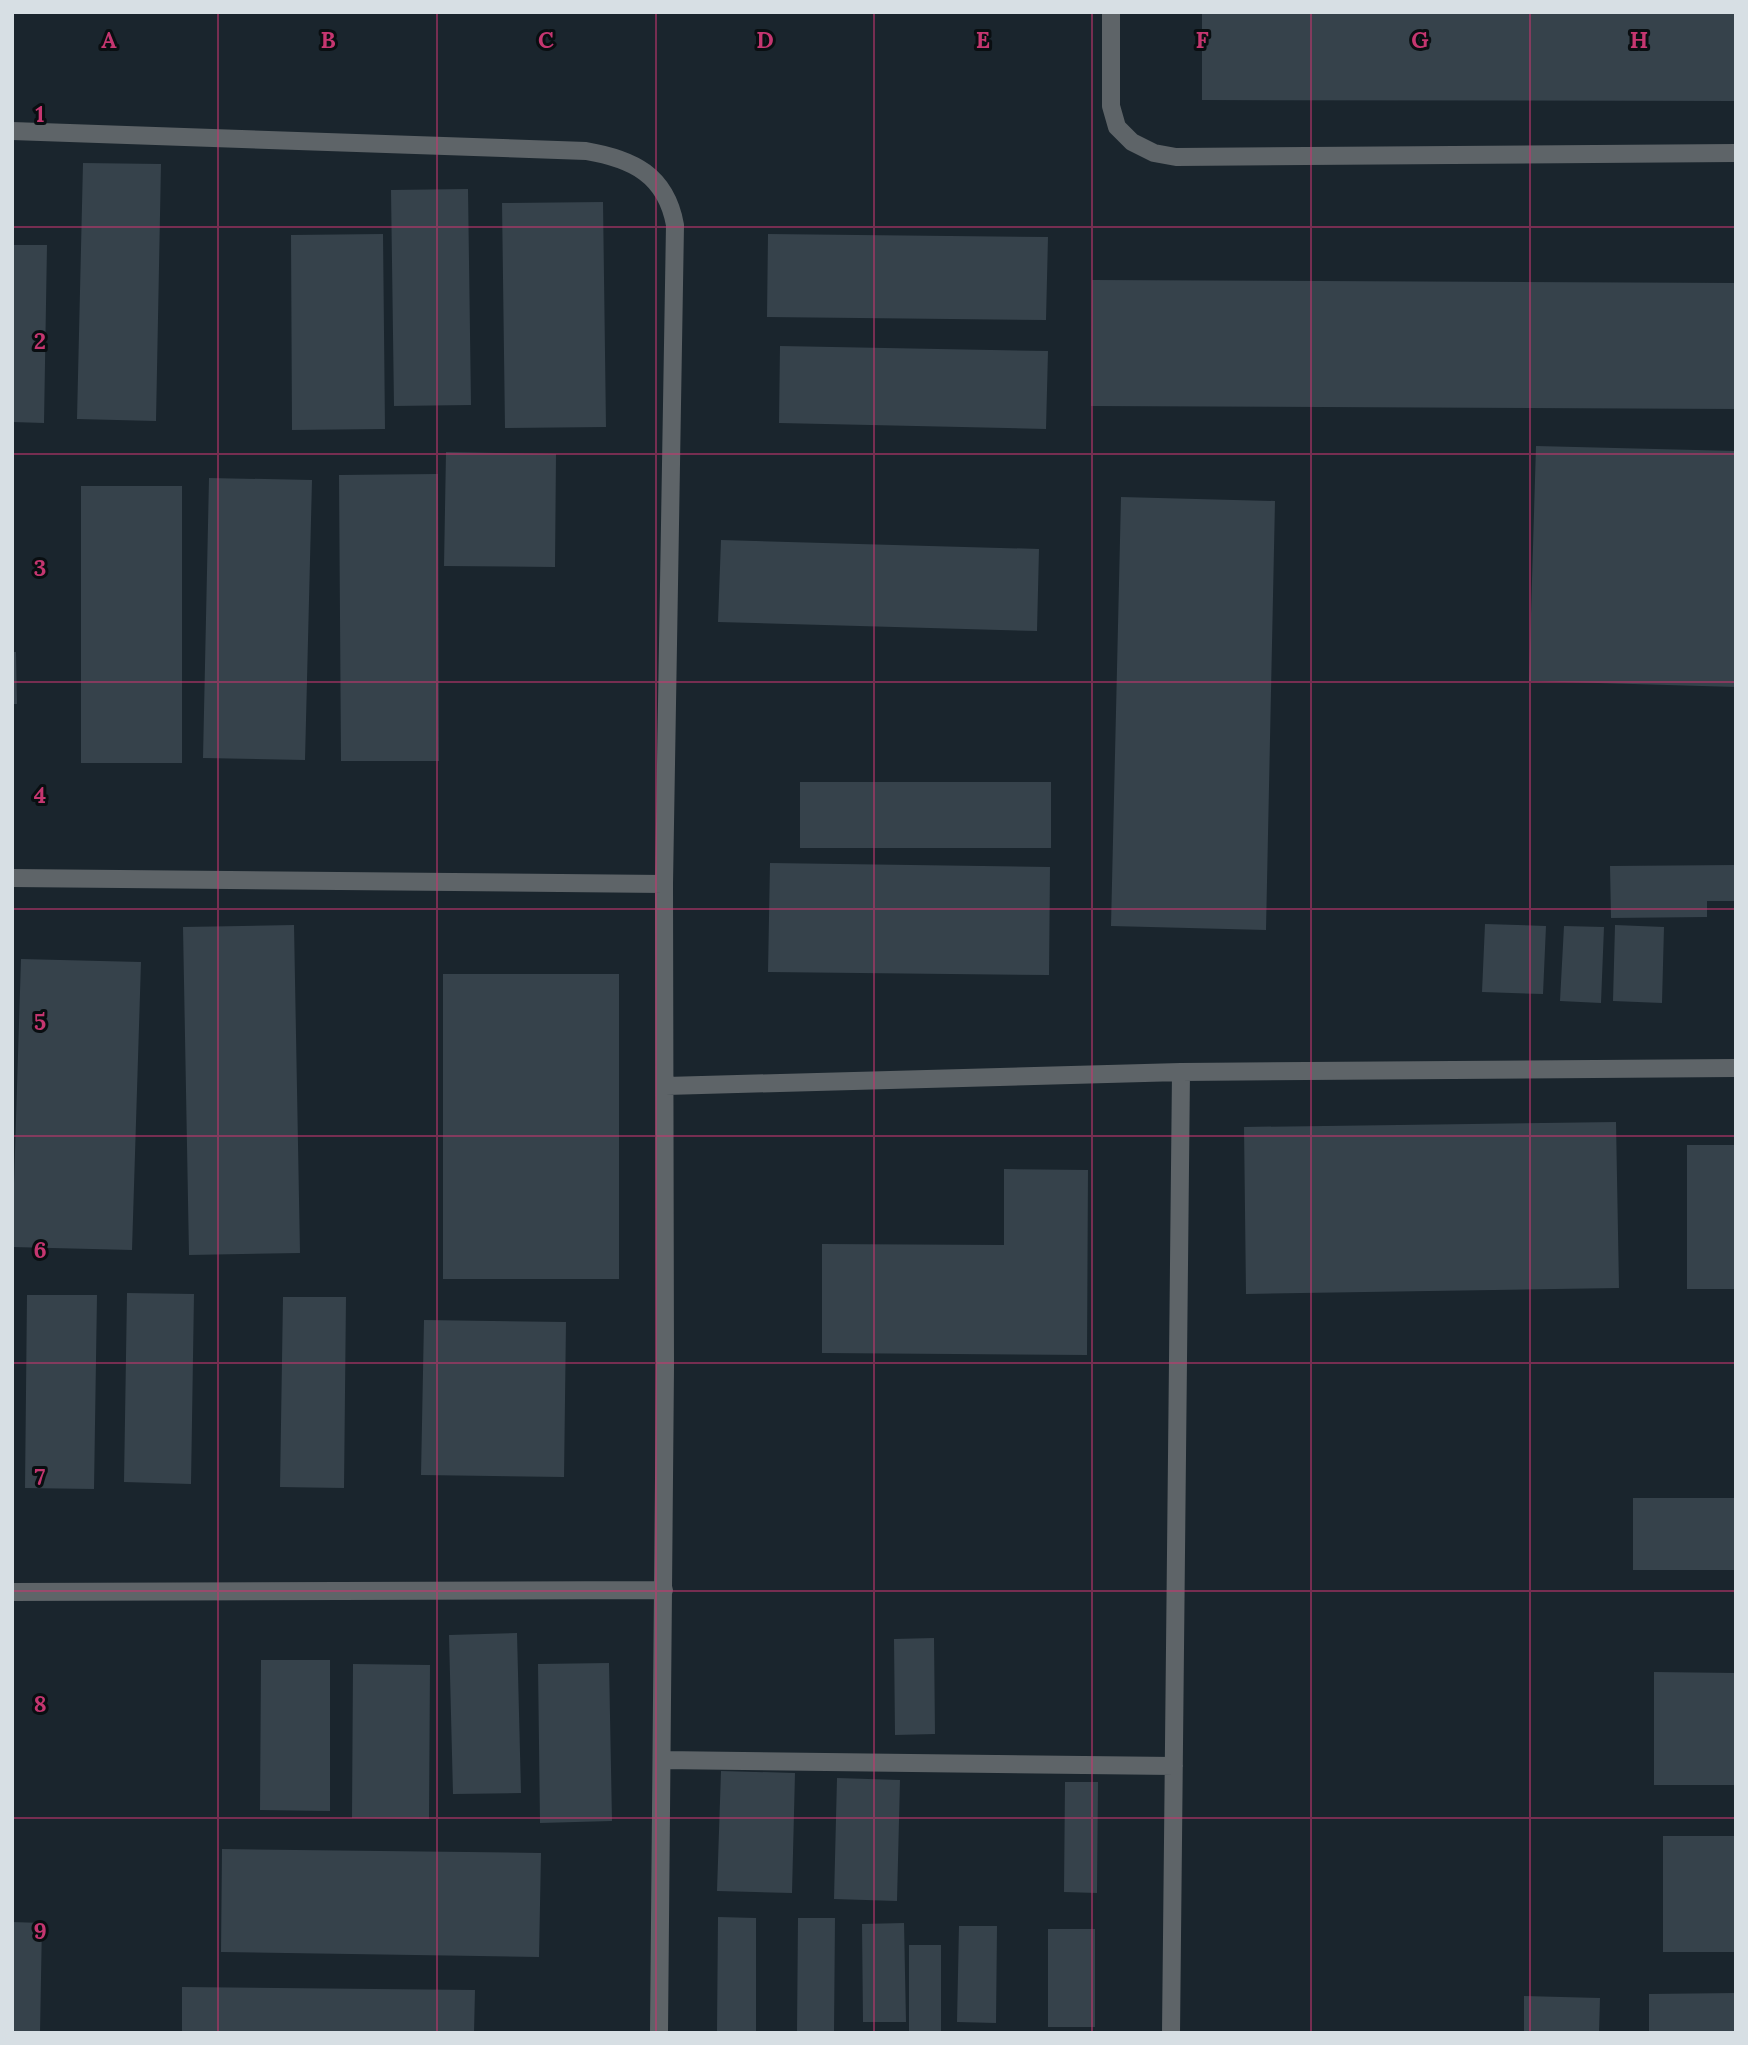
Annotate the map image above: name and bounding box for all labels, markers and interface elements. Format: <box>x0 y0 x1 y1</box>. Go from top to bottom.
text: A <box>101 25 117 54</box>
text: B <box>320 25 336 54</box>
text: C <box>538 25 554 54</box>
text: D <box>756 25 774 54</box>
text: E <box>976 25 990 54</box>
text: F <box>1195 25 1209 54</box>
text: G <box>1411 25 1429 54</box>
text: H <box>1630 25 1648 54</box>
text: 1 <box>35 99 45 128</box>
text: 2 <box>34 326 46 355</box>
text: 3 <box>34 553 46 582</box>
text: 4 <box>34 780 46 809</box>
text: 5 <box>34 1007 46 1036</box>
text: 6 <box>33 1235 47 1264</box>
text: 7 <box>35 1462 46 1491</box>
text: 8 <box>33 1689 47 1718</box>
text: 9 <box>33 1916 47 1945</box>

